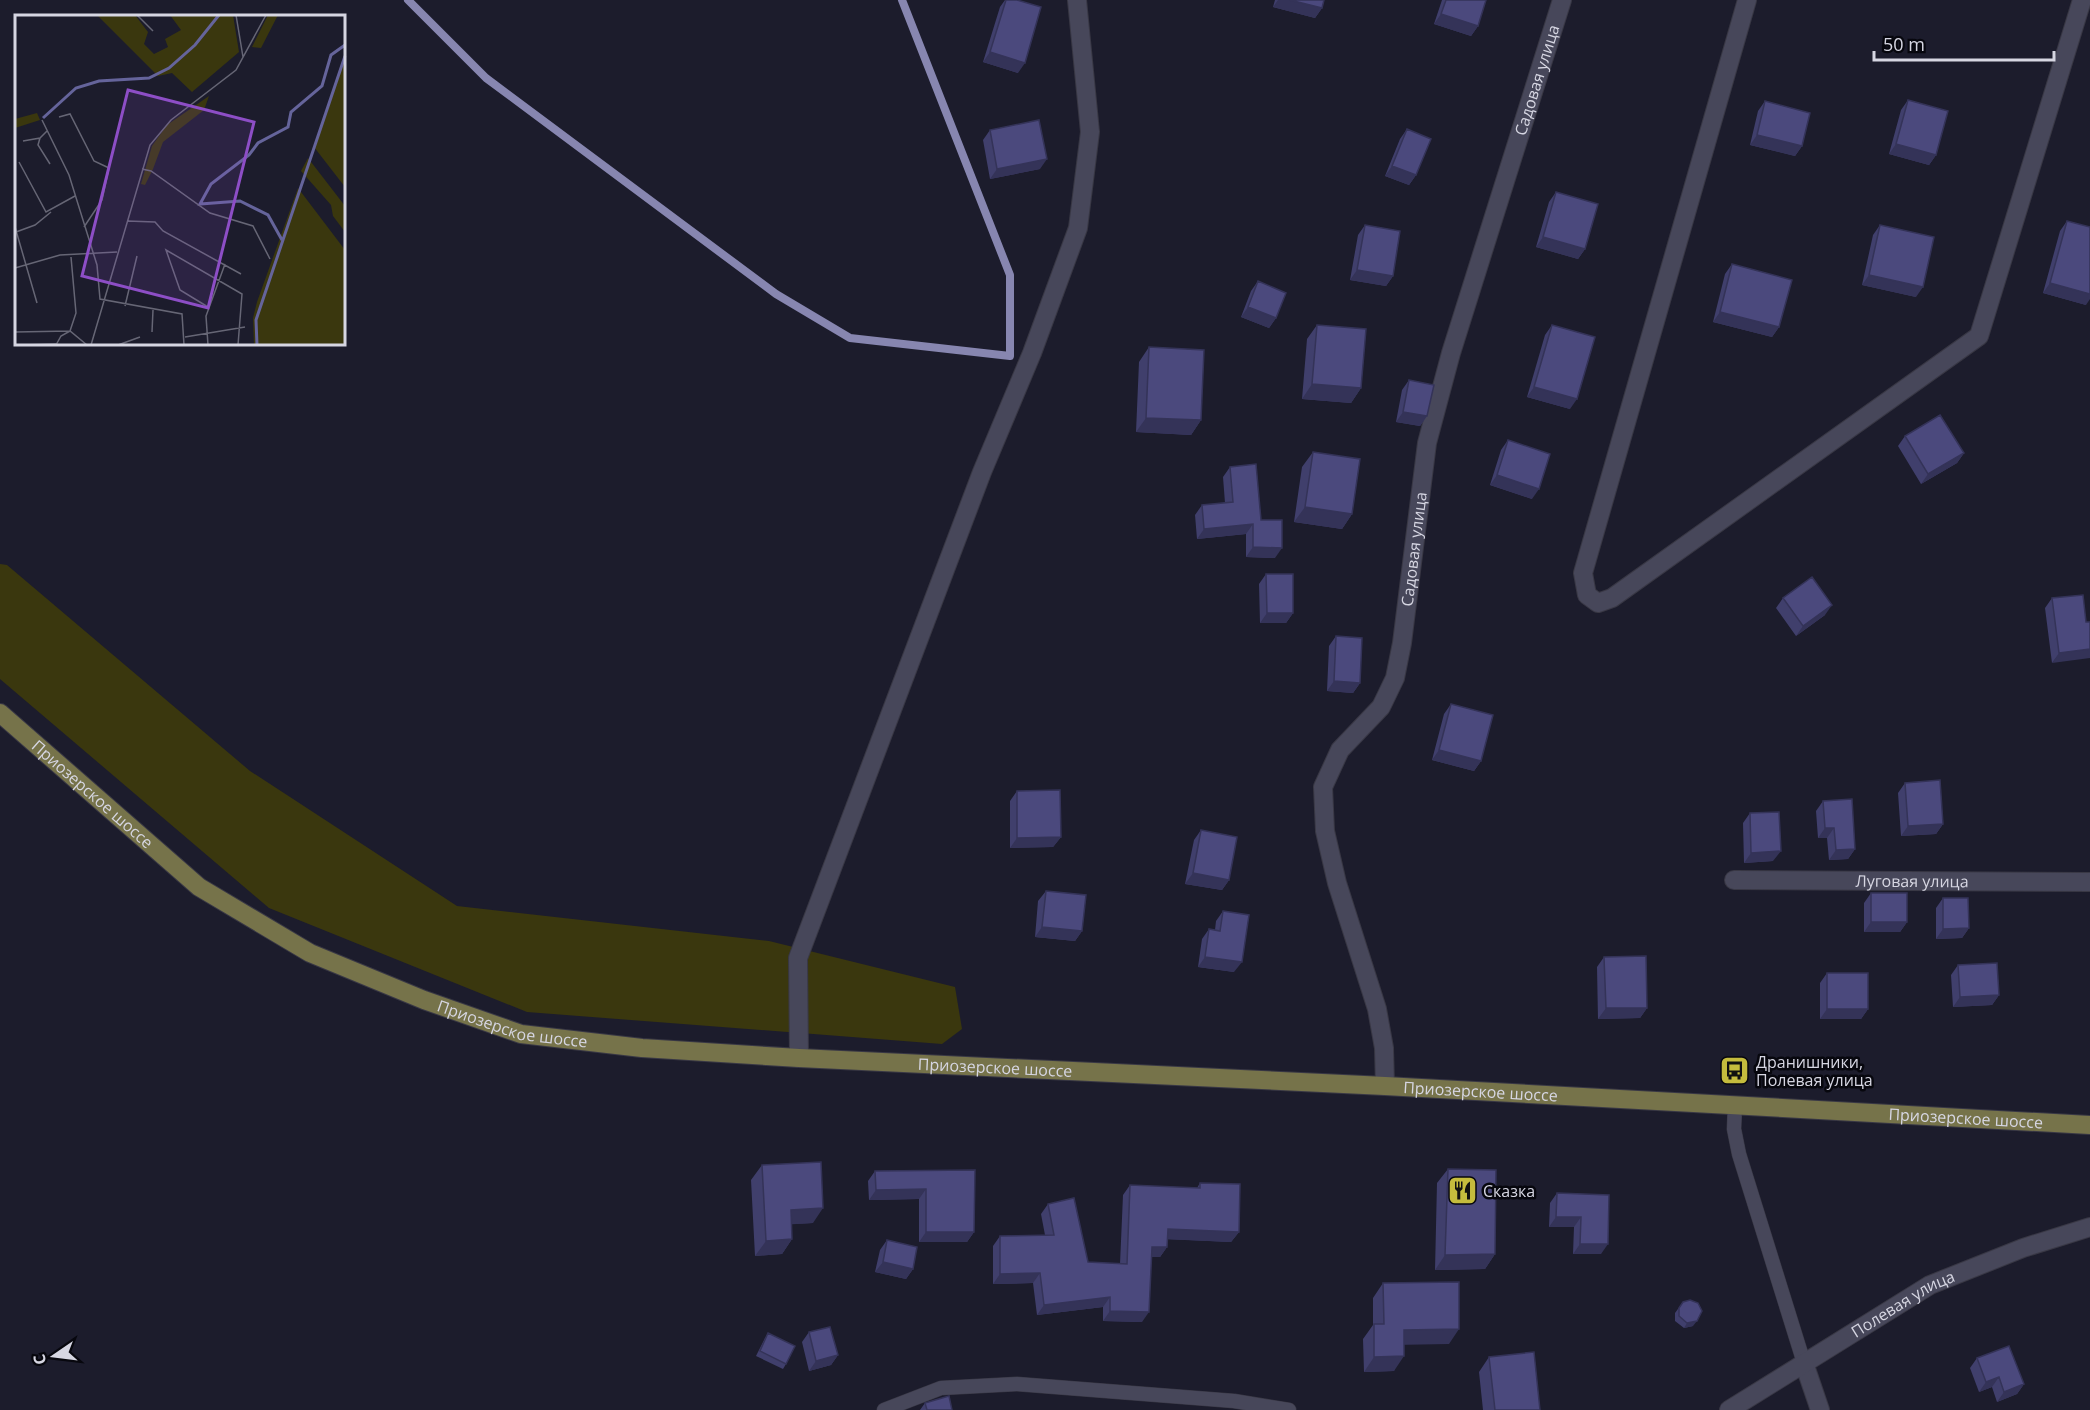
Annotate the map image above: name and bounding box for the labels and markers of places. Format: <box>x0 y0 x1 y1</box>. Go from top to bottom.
place label: Дранишники, Полевая улица <box>1756 1051 1873 1091</box>
bus stop icon: Дранишники, Полевая улица <box>1719 1055 1751 1087</box>
restaurant icon: Сказка <box>1446 1175 1478 1207</box>
place label: Сказка <box>1483 1180 1535 1202</box>

